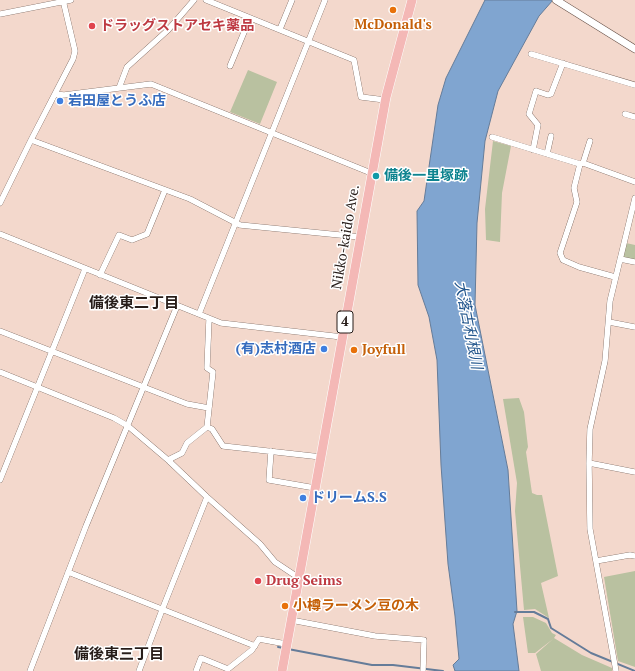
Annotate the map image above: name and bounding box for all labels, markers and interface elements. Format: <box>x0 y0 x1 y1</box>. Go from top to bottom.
marker: McDonald's <box>388 5 398 15</box>
place label: McDonald's <box>354 17 432 33</box>
place label: ドラッグストアセキ薬品 <box>100 18 254 34</box>
marker: ドラッグストアセキ薬品 <box>87 21 97 31</box>
place label: 岩田屋とうふ店 <box>68 93 166 109</box>
marker: 岩田屋とうふ店 <box>55 96 65 106</box>
place label: 備後一里塚跡 <box>384 168 468 184</box>
marker: 備後一里塚跡 <box>371 171 381 181</box>
street label: Nikko-kaido Ave. <box>329 183 363 291</box>
water label: 大落古利根川 <box>451 279 485 371</box>
district label: 備後東二丁目 <box>89 295 179 313</box>
road number: 4 <box>337 311 353 333</box>
place label: (有)志村酒店 <box>236 341 316 357</box>
place label: Joyfull <box>362 342 406 358</box>
marker: (有)志村酒店 <box>319 344 329 354</box>
marker: Joyfull <box>349 345 359 355</box>
place label: ドリームS.S <box>311 490 387 506</box>
marker: ドリームS.S <box>298 493 308 503</box>
place label: Drug Seims <box>266 573 342 589</box>
marker: Drug Seims <box>253 576 263 586</box>
place label: 小樽ラーメン豆の木 <box>293 598 419 614</box>
marker: 小樽ラーメン豆の木 <box>280 601 290 611</box>
district label: 備後東三丁目 <box>74 646 164 664</box>

